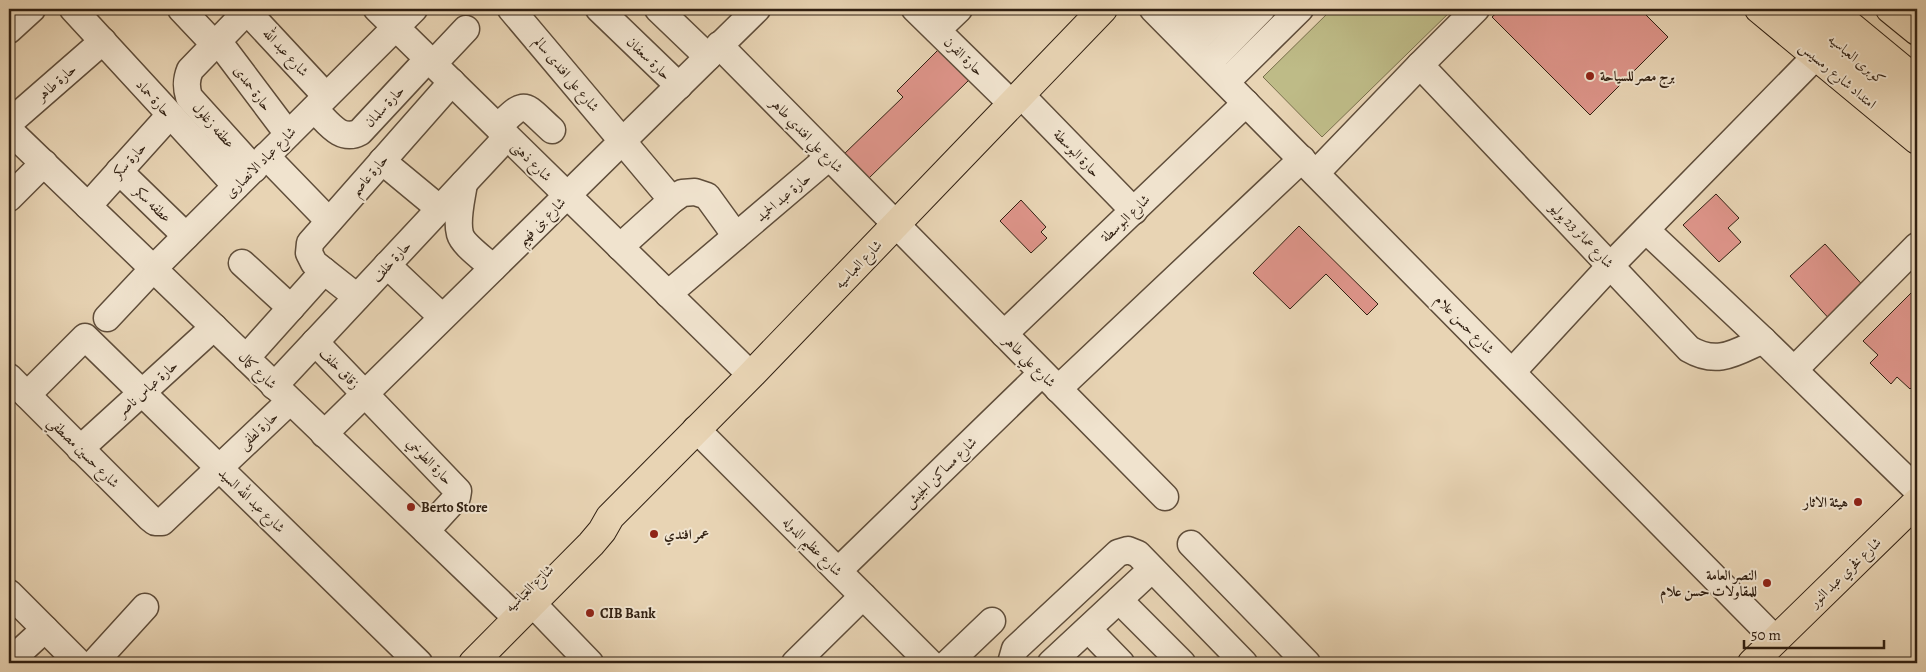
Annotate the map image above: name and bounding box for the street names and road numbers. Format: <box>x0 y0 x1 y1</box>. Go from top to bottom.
street label: شارع عبد الله <box>257 23 314 82</box>
street label: كوبرى العباسيه <box>1824 30 1889 89</box>
street label: حارة سعفان <box>622 32 675 84</box>
street label: شارع على افندى سالم <box>527 33 604 118</box>
street label: حارة الفرن <box>939 33 988 80</box>
street label: امتداد شارع رمسيس <box>1794 38 1880 115</box>
street label: حارة طاهر <box>31 60 80 106</box>
street label: حارة حمدى <box>229 62 276 115</box>
street label: حارة حماد <box>132 75 176 121</box>
street label: حارة سلمان <box>360 81 409 131</box>
street label: شارع علي افندي طاهر <box>762 92 847 179</box>
street label: عطفه زغلول <box>188 98 239 152</box>
street label: شارع عباد الانصارى <box>220 122 302 204</box>
street label: حارة البوسطة <box>1049 125 1104 181</box>
street label: شارع ذهنى <box>506 137 556 187</box>
street label: حارة سكر <box>107 138 151 184</box>
street label: حارة عاصم <box>346 151 396 203</box>
street label: حارة عبد الحميد <box>752 169 815 226</box>
street label: عطفه سكر <box>128 181 175 227</box>
street label: شارع البوسطة <box>1097 190 1156 248</box>
street label: شارع بنى فهيم <box>513 193 573 253</box>
street label: شارع عمائر 23 يوليو <box>1543 197 1618 274</box>
street label: حارة خلف <box>367 236 416 286</box>
street label: شارع العباسيه <box>830 236 888 294</box>
street label: شارع حسن علام <box>1429 290 1499 360</box>
street label: شارع علي طاهر <box>996 330 1060 394</box>
street label: زقاق خلف <box>315 344 364 393</box>
street label: شارع كمال <box>233 347 281 395</box>
street label: حارة عباس ناصر <box>111 356 182 422</box>
street label: حارة لطفى <box>234 407 283 454</box>
street label: شارع حسين مصطفي <box>41 413 123 495</box>
street label: شارع مساكن الجيش <box>900 433 982 514</box>
street label: حارة الطوخي <box>401 434 457 490</box>
street label: شارع عبد الله السيد <box>213 462 291 539</box>
street label: شارع عظيم الدوله <box>776 512 847 583</box>
street label: شارع فخري عبد النور <box>1804 533 1887 614</box>
street label: شارع العباسيه <box>501 560 559 618</box>

